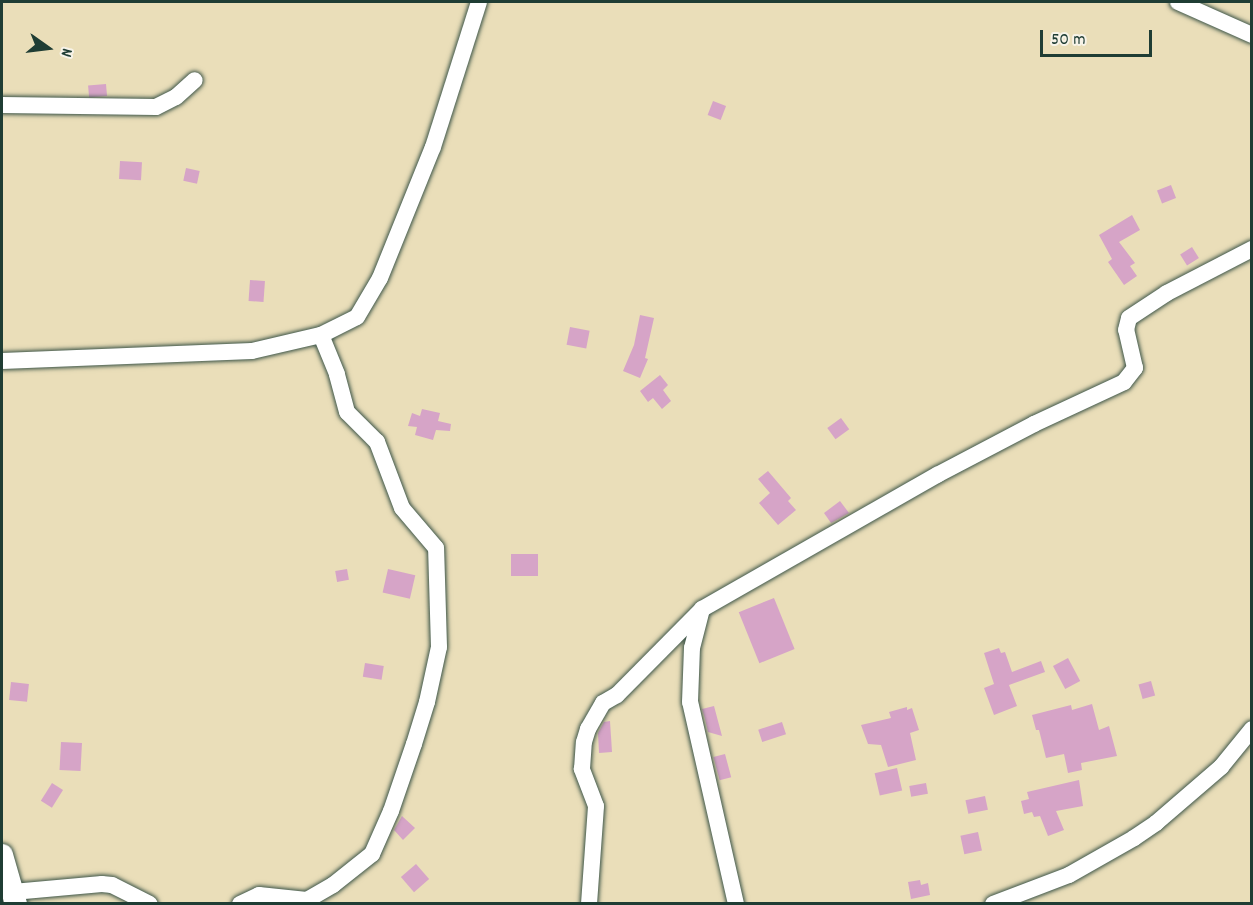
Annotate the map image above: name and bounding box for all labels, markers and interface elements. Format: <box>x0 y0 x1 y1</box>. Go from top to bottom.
north arrow <box>18 18 78 78</box>
scale bar <box>1043 18 1156 56</box>
text: 50 m <box>1051 28 1086 53</box>
text: N <box>54 46 78 59</box>

